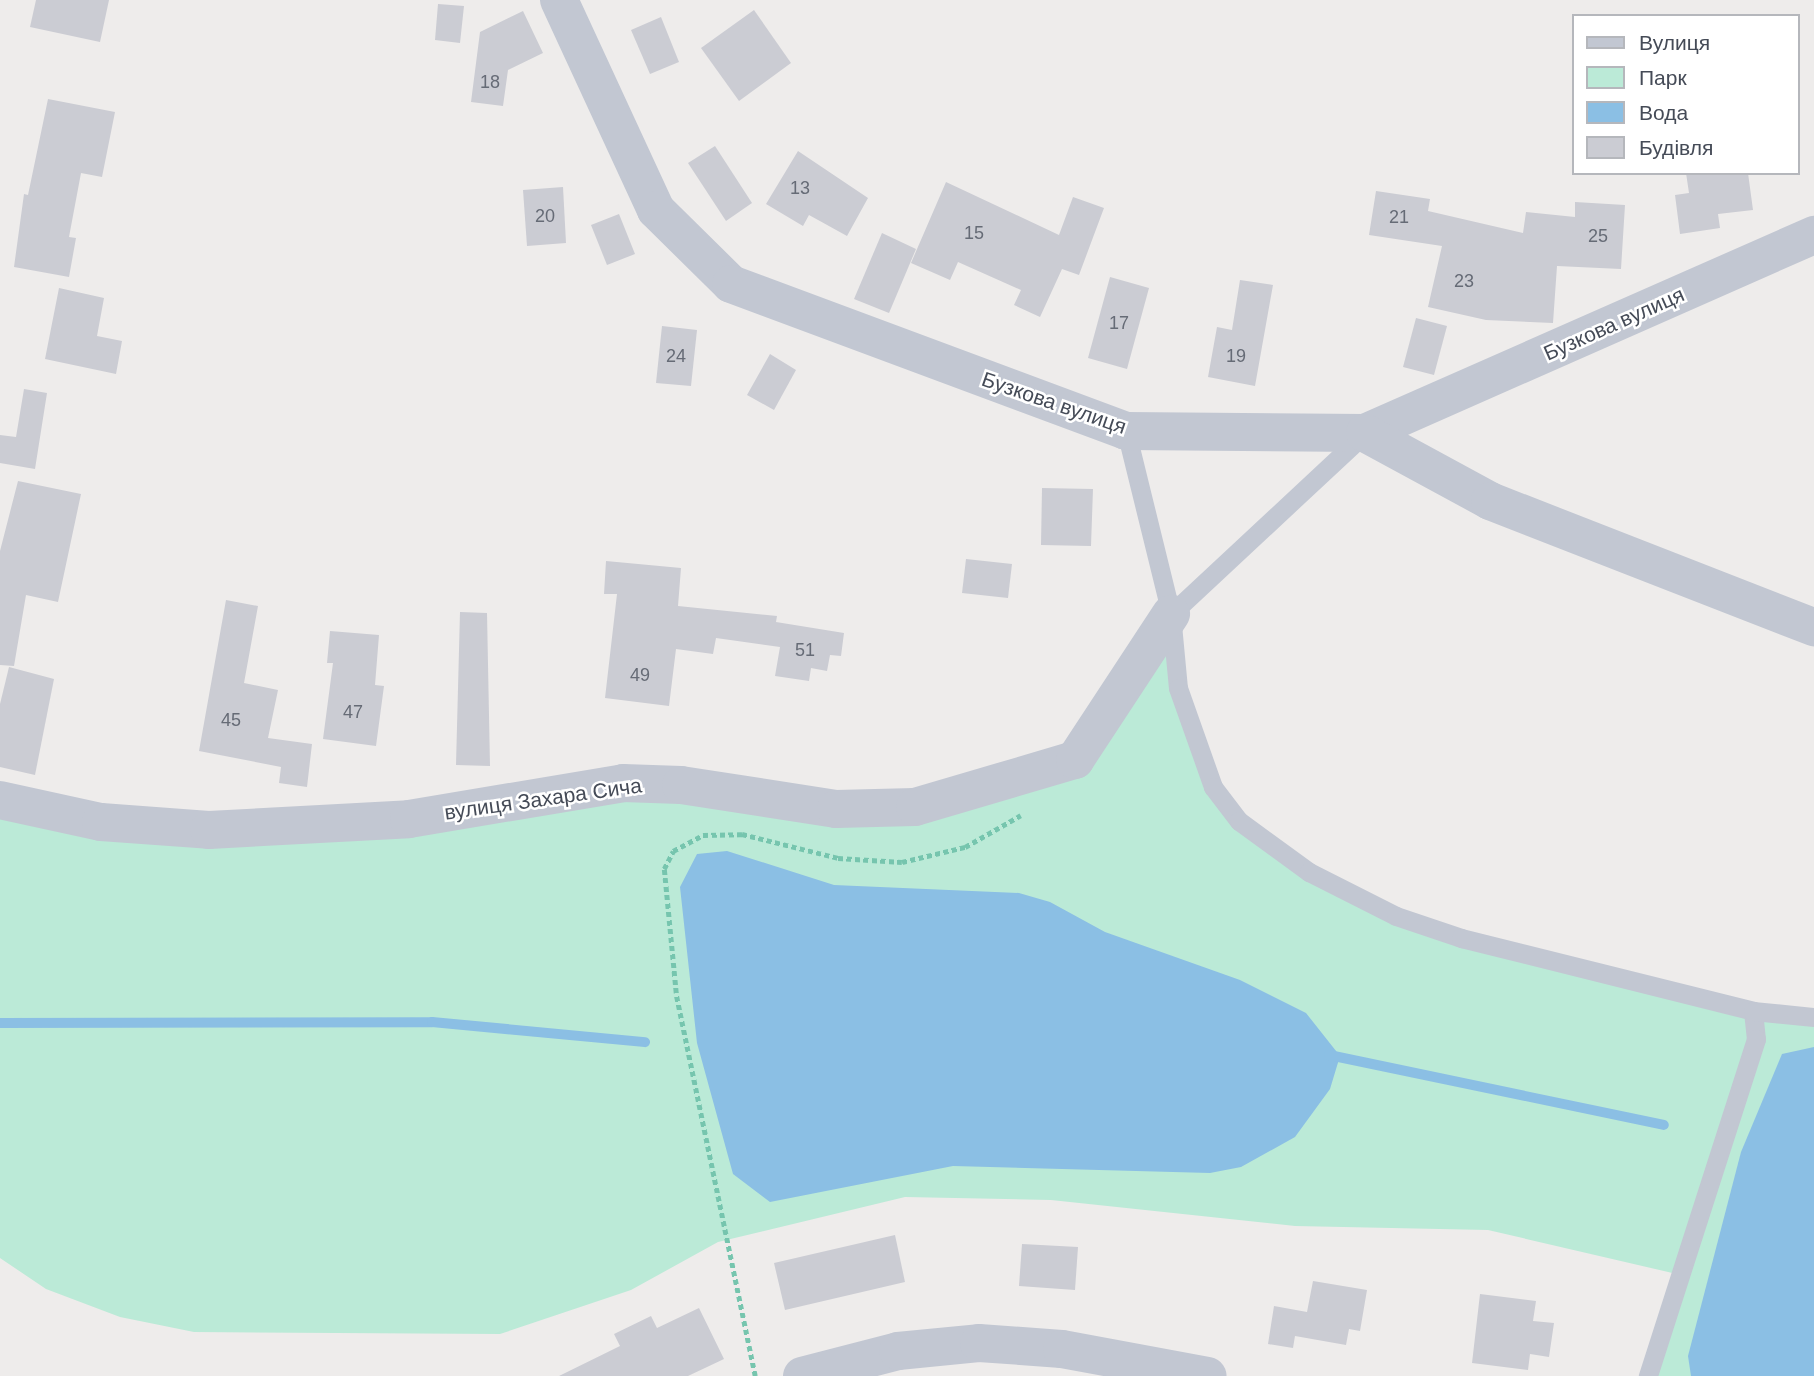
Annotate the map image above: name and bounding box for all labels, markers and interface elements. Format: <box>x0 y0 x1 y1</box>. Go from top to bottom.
legend <box>1573 14 1800 175</box>
text: Вулиця <box>1639 31 1710 54</box>
text: Парк <box>1639 66 1687 89</box>
house number: 18 <box>480 71 500 93</box>
text: Вода <box>1639 101 1688 124</box>
text: Будівля <box>1639 136 1713 159</box>
house number: 13 <box>790 177 810 199</box>
house number: 20 <box>535 205 555 227</box>
house number: 21 <box>1389 206 1409 228</box>
house number: 15 <box>964 222 984 244</box>
house number: 25 <box>1588 225 1608 247</box>
house number: 23 <box>1454 270 1474 292</box>
street label: Бузкова вулиця <box>1540 282 1688 366</box>
house number: 17 <box>1109 312 1129 334</box>
house number: 24 <box>666 345 686 367</box>
house number: 19 <box>1226 345 1246 367</box>
street label: Бузкова вулиця <box>978 366 1130 440</box>
house number: 51 <box>795 639 815 661</box>
house number: 49 <box>630 664 650 686</box>
house number: 47 <box>343 701 363 723</box>
house number: 45 <box>221 709 241 731</box>
street label: вулиця Захара Сича <box>443 773 643 825</box>

